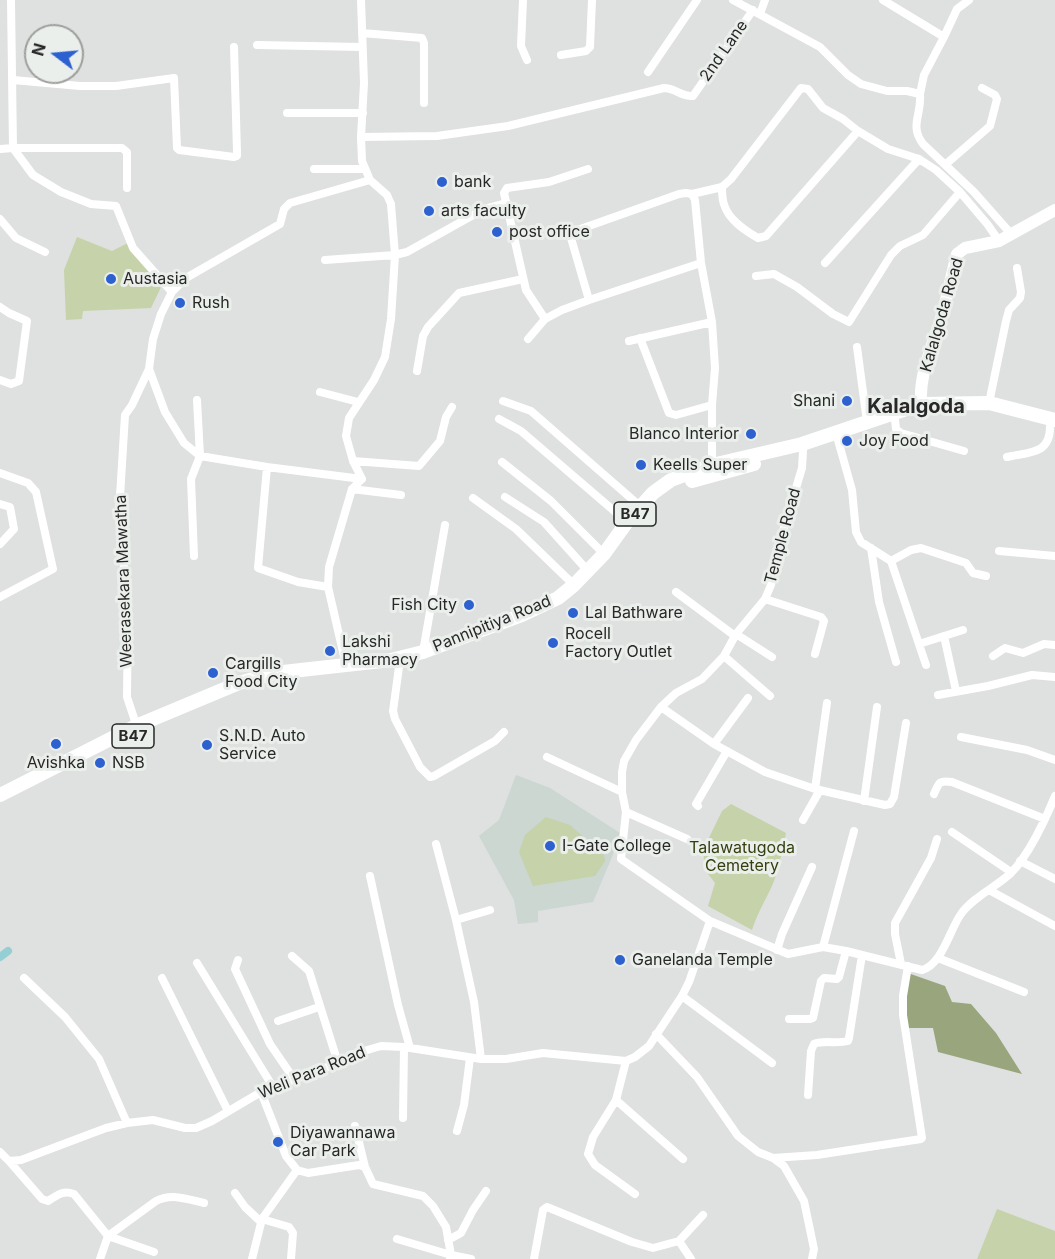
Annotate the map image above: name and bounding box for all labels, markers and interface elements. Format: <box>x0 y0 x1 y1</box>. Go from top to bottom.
street label: 2nd Lane <box>696 17 752 85</box>
north arrow <box>24 24 84 84</box>
text: N <box>27 41 50 58</box>
place label: bank <box>454 172 491 192</box>
marker: bank <box>435 175 449 189</box>
place label: arts faculty <box>441 201 526 221</box>
marker: arts faculty <box>422 204 436 218</box>
place label: post office <box>509 222 590 242</box>
marker: post office <box>490 225 504 239</box>
street label: Kalalgoda Road <box>917 256 967 374</box>
place label: Austasia <box>123 269 188 289</box>
marker: Austasia <box>104 272 118 286</box>
place label: Rush <box>192 293 230 313</box>
marker: Rush <box>173 296 187 310</box>
place label: Shani <box>793 391 835 411</box>
marker: Shani <box>840 394 854 408</box>
district label: Kalalgoda <box>867 395 965 419</box>
place label: Blanco Interior <box>629 424 739 444</box>
marker: Blanco Interior <box>744 427 758 441</box>
place label: Joy Food <box>859 431 929 451</box>
marker: Joy Food <box>840 434 854 448</box>
place label: Keells Super <box>653 455 747 475</box>
marker: Keells Super <box>634 458 648 472</box>
street label: Temple Road <box>761 486 805 586</box>
street label: Weerasekara Mawatha <box>111 494 137 668</box>
road number: B47 <box>614 502 656 526</box>
street label: Pannipitiya Road <box>430 592 554 656</box>
place label: Fish City <box>391 595 457 615</box>
marker: Fish City <box>462 598 476 612</box>
place label: Lal Bathware <box>585 603 683 623</box>
marker: Lal Bathware <box>566 606 580 620</box>
place label: Rocell Factory Outlet <box>565 624 672 662</box>
place label: Lakshi Pharmacy <box>342 632 418 670</box>
marker: Rocell Factory Outlet <box>546 636 560 650</box>
marker: Lakshi Pharmacy <box>323 644 337 658</box>
place label: Cargills Food City <box>225 654 297 692</box>
marker: Cargills Food City <box>206 666 220 680</box>
road number: B47 <box>112 724 154 748</box>
place label: S.N.D. Auto Service <box>219 726 306 764</box>
marker: Avishka <box>49 737 63 751</box>
marker: S.N.D. Auto Service <box>200 738 214 752</box>
place label: Avishka <box>27 753 85 773</box>
place label: NSB <box>112 753 145 773</box>
marker: NSB <box>93 756 107 770</box>
place label: I-Gate College <box>562 836 671 856</box>
park label: Talawatugoda Cemetery <box>689 838 795 876</box>
marker: I-Gate College <box>543 839 557 853</box>
place label: Ganelanda Temple <box>632 950 773 970</box>
marker: Ganelanda Temple <box>613 953 627 967</box>
street label: Weli Para Road <box>256 1043 368 1103</box>
place label: Diyawannawa Car Park <box>290 1123 395 1161</box>
marker: Diyawannawa Car Park <box>271 1135 285 1149</box>

